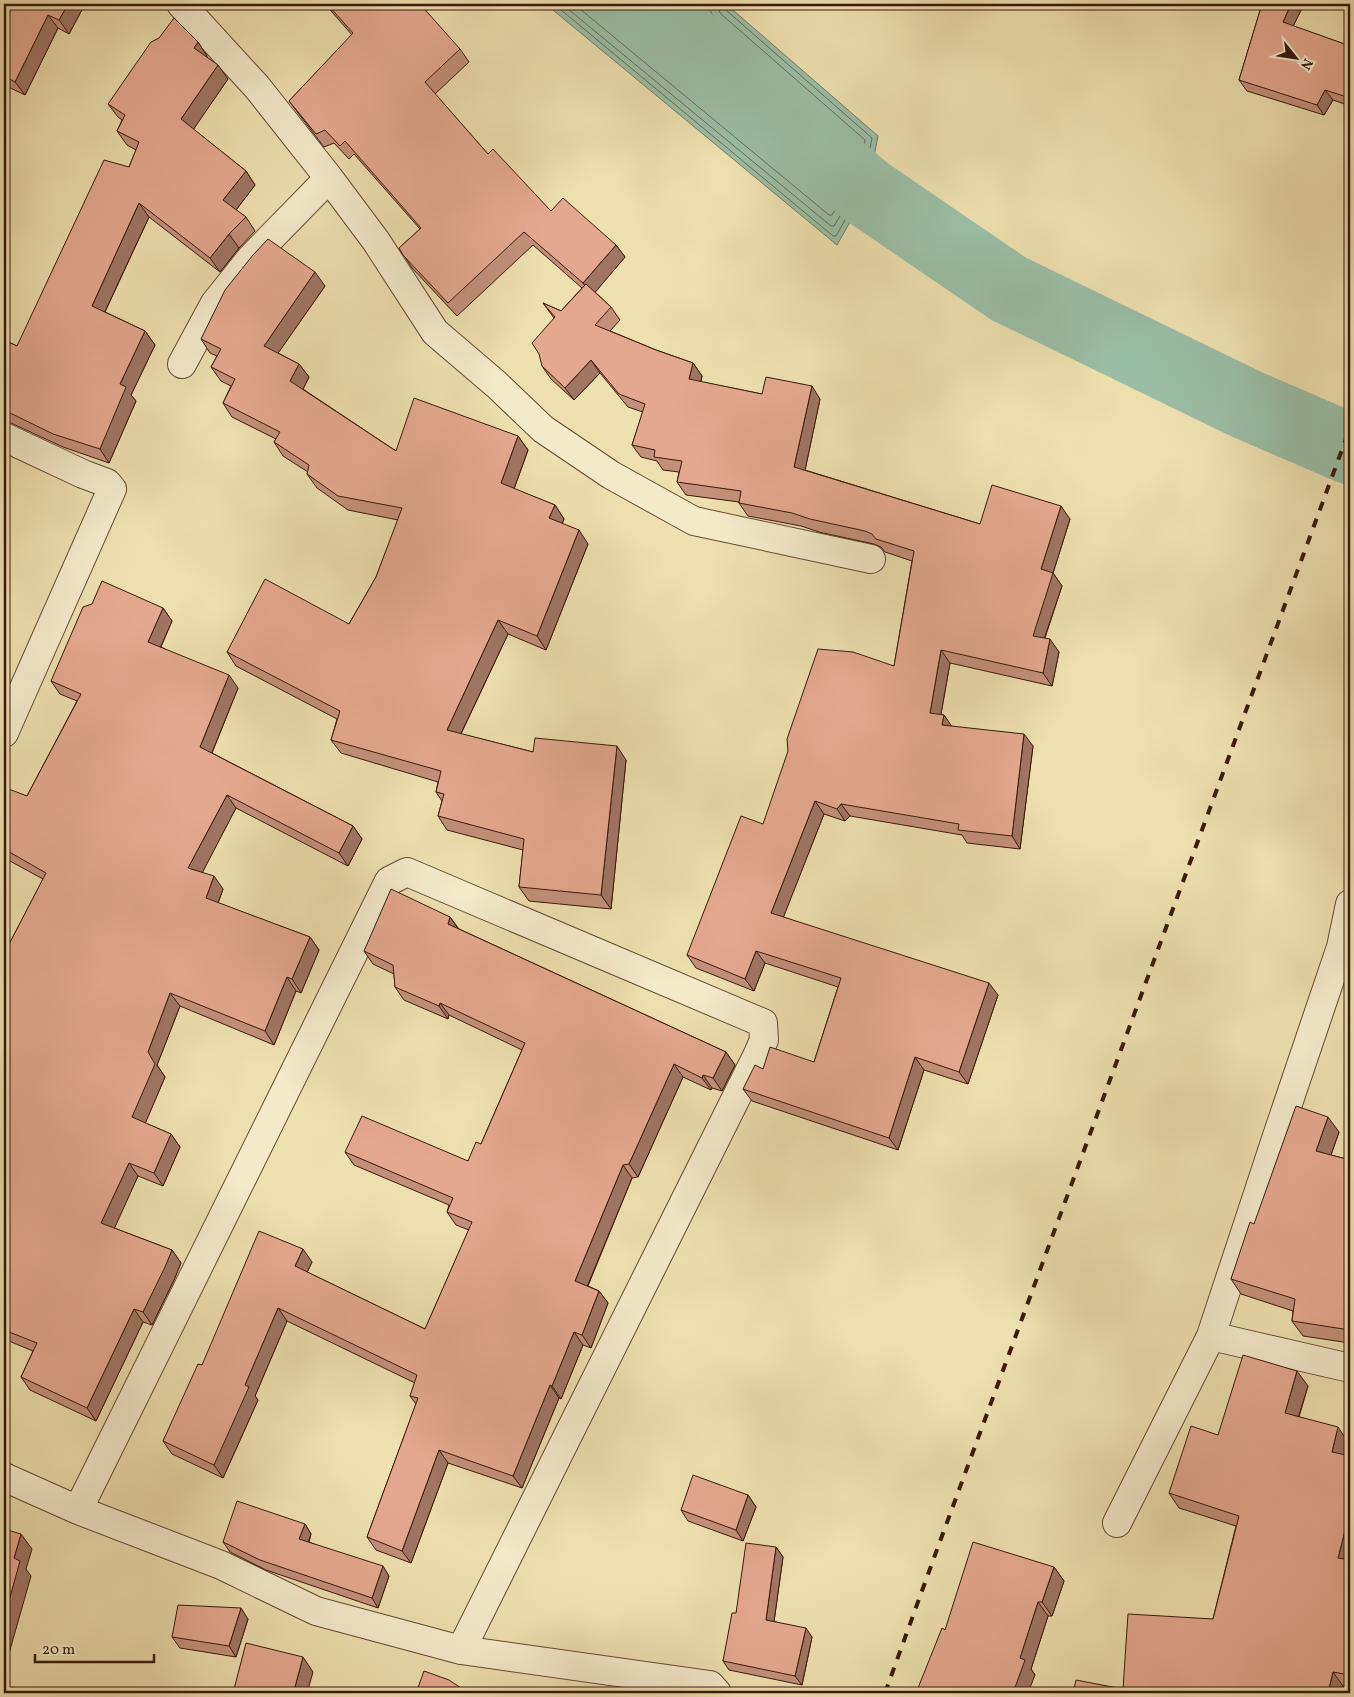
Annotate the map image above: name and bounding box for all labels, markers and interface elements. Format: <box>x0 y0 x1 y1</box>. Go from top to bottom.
north arrow <box>1272 32 1322 82</box>
text: N <box>1295 55 1317 73</box>
scale bar <box>35 1632 154 1664</box>
text: 20 m <box>42 1640 75 1661</box>

